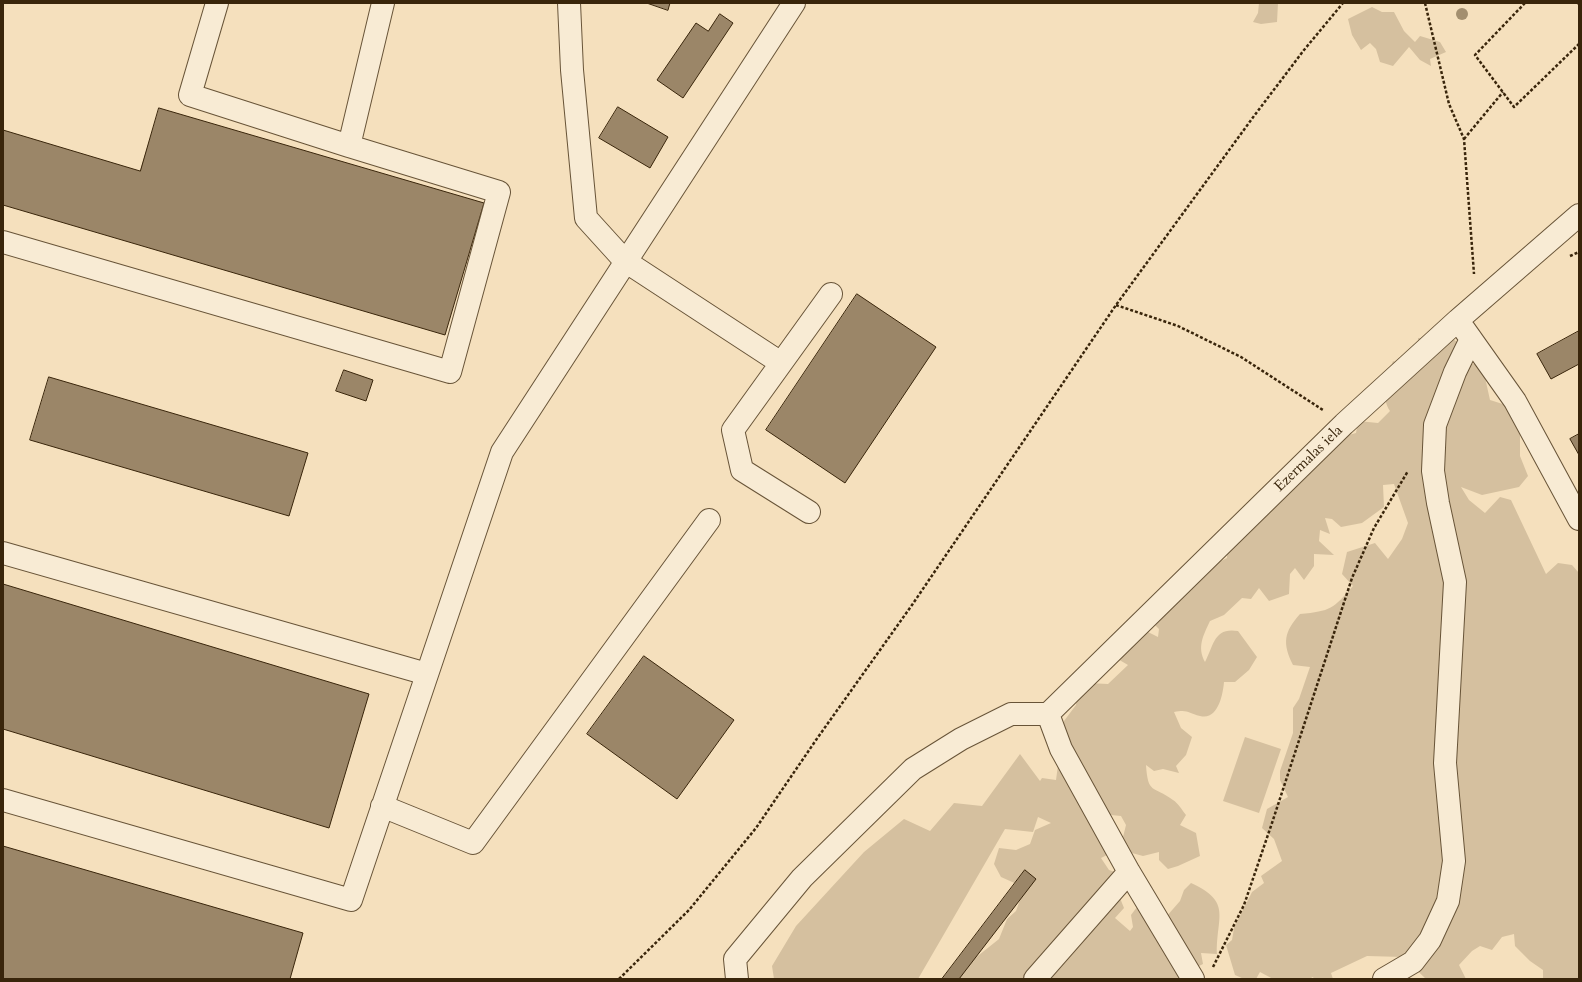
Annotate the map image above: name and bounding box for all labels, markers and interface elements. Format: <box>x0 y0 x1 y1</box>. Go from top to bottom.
street label: Ezermalas iela <box>1271 422 1347 496</box>

